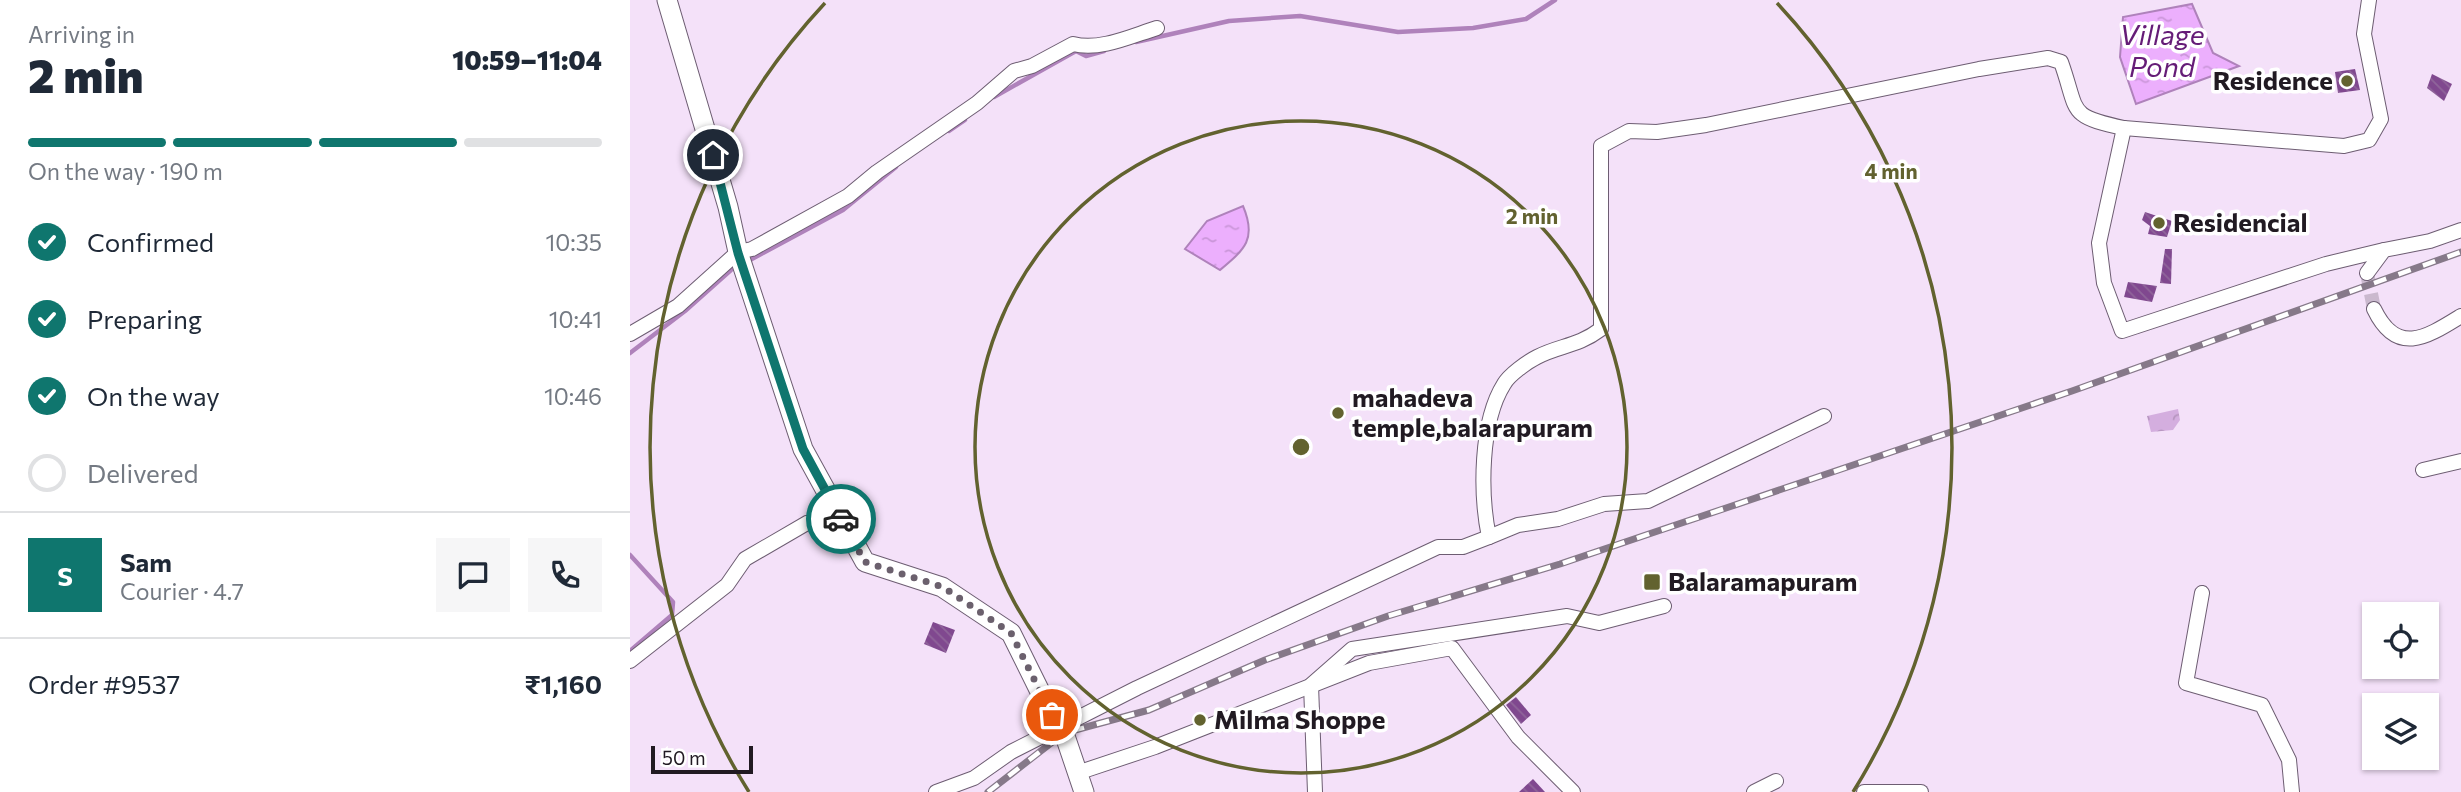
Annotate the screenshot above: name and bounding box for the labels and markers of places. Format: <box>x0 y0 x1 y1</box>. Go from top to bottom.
place label: Residence <box>2213 64 2333 95</box>
marker: Residence <box>2339 73 2355 89</box>
pin <box>683 125 743 185</box>
place label: Residencial <box>2173 206 2308 237</box>
marker: Residencial <box>2151 215 2167 231</box>
place label: mahadeva temple,balarapuram <box>1352 381 1593 442</box>
marker: mahadeva temple,balarapuram <box>1330 405 1346 421</box>
centre of rings <box>1289 435 1313 459</box>
place label: Balaramapuram <box>1668 565 1857 596</box>
marker: Balaramapuram <box>1642 572 1662 592</box>
pin <box>1022 685 1082 745</box>
place label: Milma Shoppe <box>1214 703 1385 734</box>
marker: Milma Shoppe <box>1192 712 1208 728</box>

